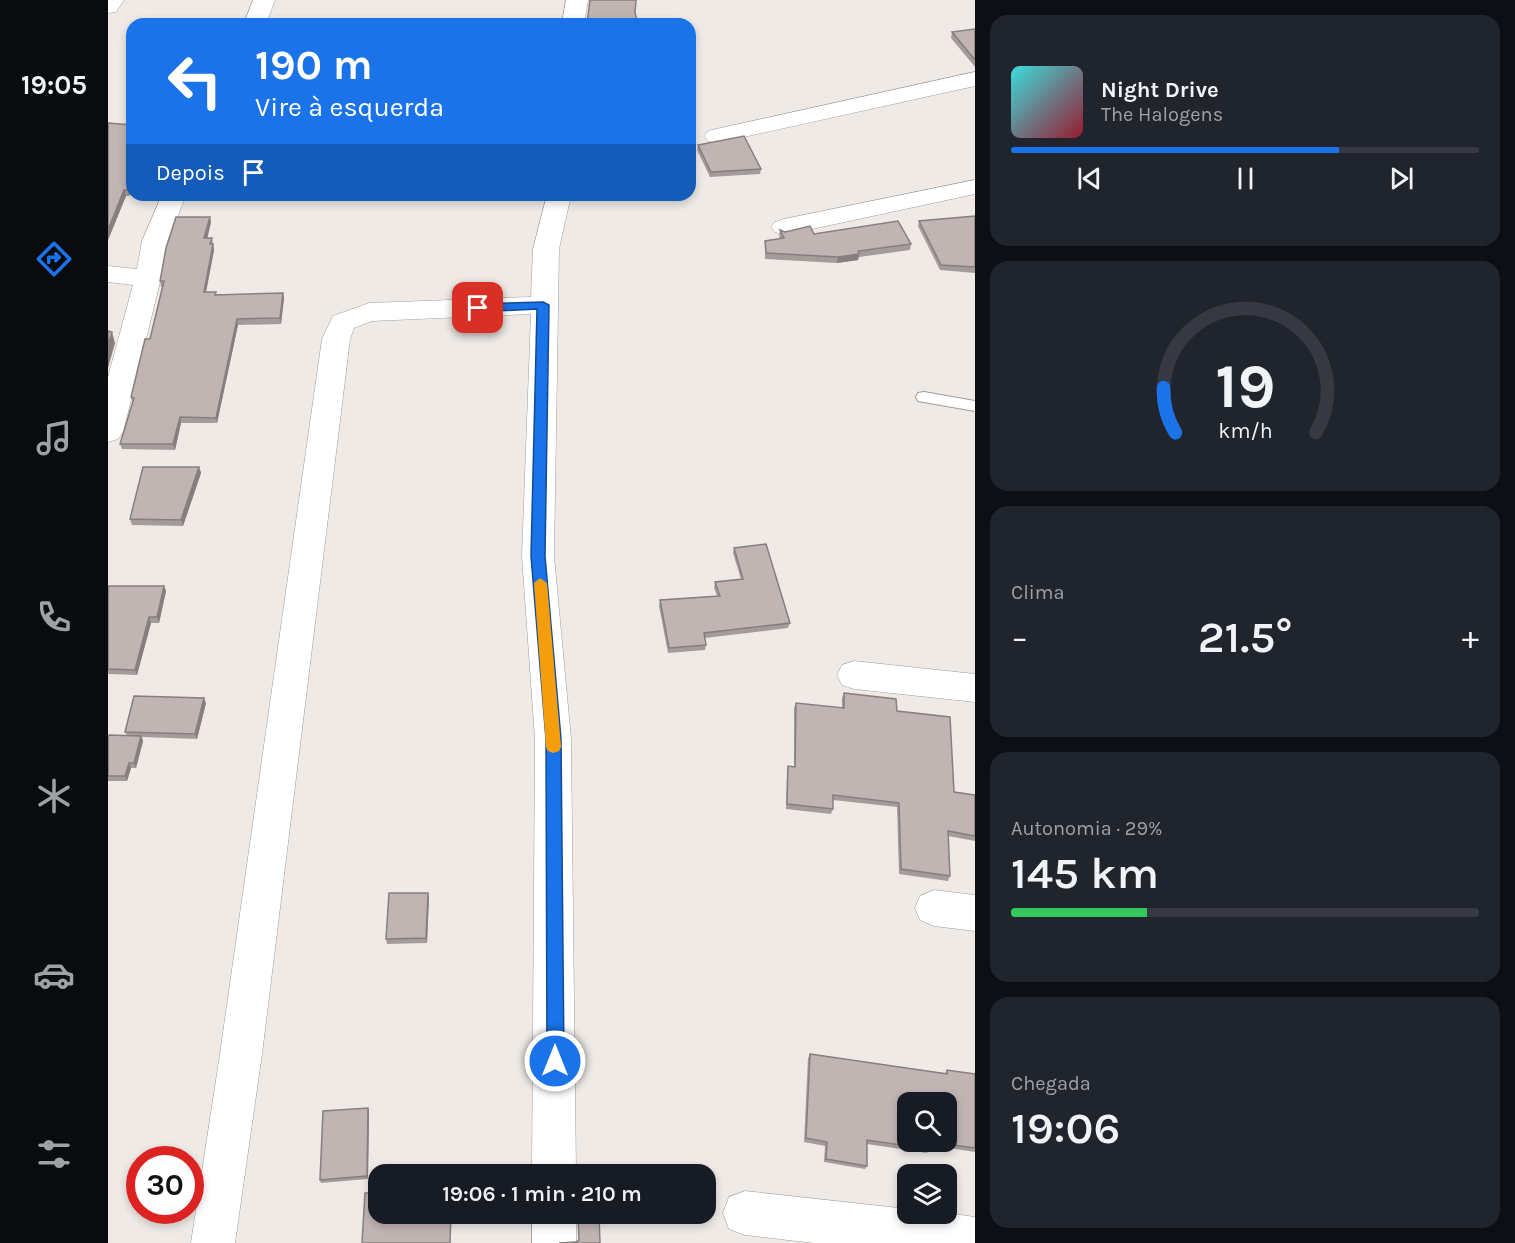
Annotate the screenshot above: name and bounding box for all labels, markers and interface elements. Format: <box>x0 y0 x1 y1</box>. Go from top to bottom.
text: 190 m <box>255 40 373 90</box>
icon: left <box>156 42 234 120</box>
text: 19:05 <box>21 69 87 101</box>
text: Night Drive <box>1101 77 1219 103</box>
text: Vire à esquerda <box>255 91 444 123</box>
text: The Halogens <box>1101 103 1223 126</box>
icon: arrive <box>237 156 270 189</box>
text: Depois <box>156 160 225 186</box>
icon: previous <box>1073 162 1106 195</box>
icon: pause <box>1229 162 1262 195</box>
icon: next <box>1385 162 1418 195</box>
icon: directions <box>33 238 75 280</box>
pin <box>452 282 503 333</box>
icon: arrive <box>461 291 494 324</box>
text: 19 <box>1215 350 1275 423</box>
icon: music <box>33 417 75 459</box>
text: km/h <box>1218 418 1272 443</box>
text: Clima <box>1011 581 1065 604</box>
icon: phone <box>33 596 75 638</box>
text: 21.5° <box>1198 611 1292 663</box>
text: − <box>1011 618 1028 656</box>
text: + <box>1462 618 1479 656</box>
icon: climate <box>33 775 75 817</box>
text: Autonomia · 29% <box>1011 817 1163 840</box>
text: 145 km <box>1011 847 1159 899</box>
icon: car <box>33 954 75 996</box>
position arrow <box>523 1029 587 1093</box>
text: Chegada <box>1011 1072 1091 1095</box>
map controls <box>897 1092 957 1224</box>
button: search <box>897 1092 957 1152</box>
text: 19:06 <box>1011 1102 1120 1154</box>
icon: filters <box>33 1133 75 1175</box>
speed limit sign: 30 <box>126 1146 204 1224</box>
button: layers <box>897 1164 957 1224</box>
text: 19:06 · 1 min · 210 m <box>442 1181 642 1207</box>

